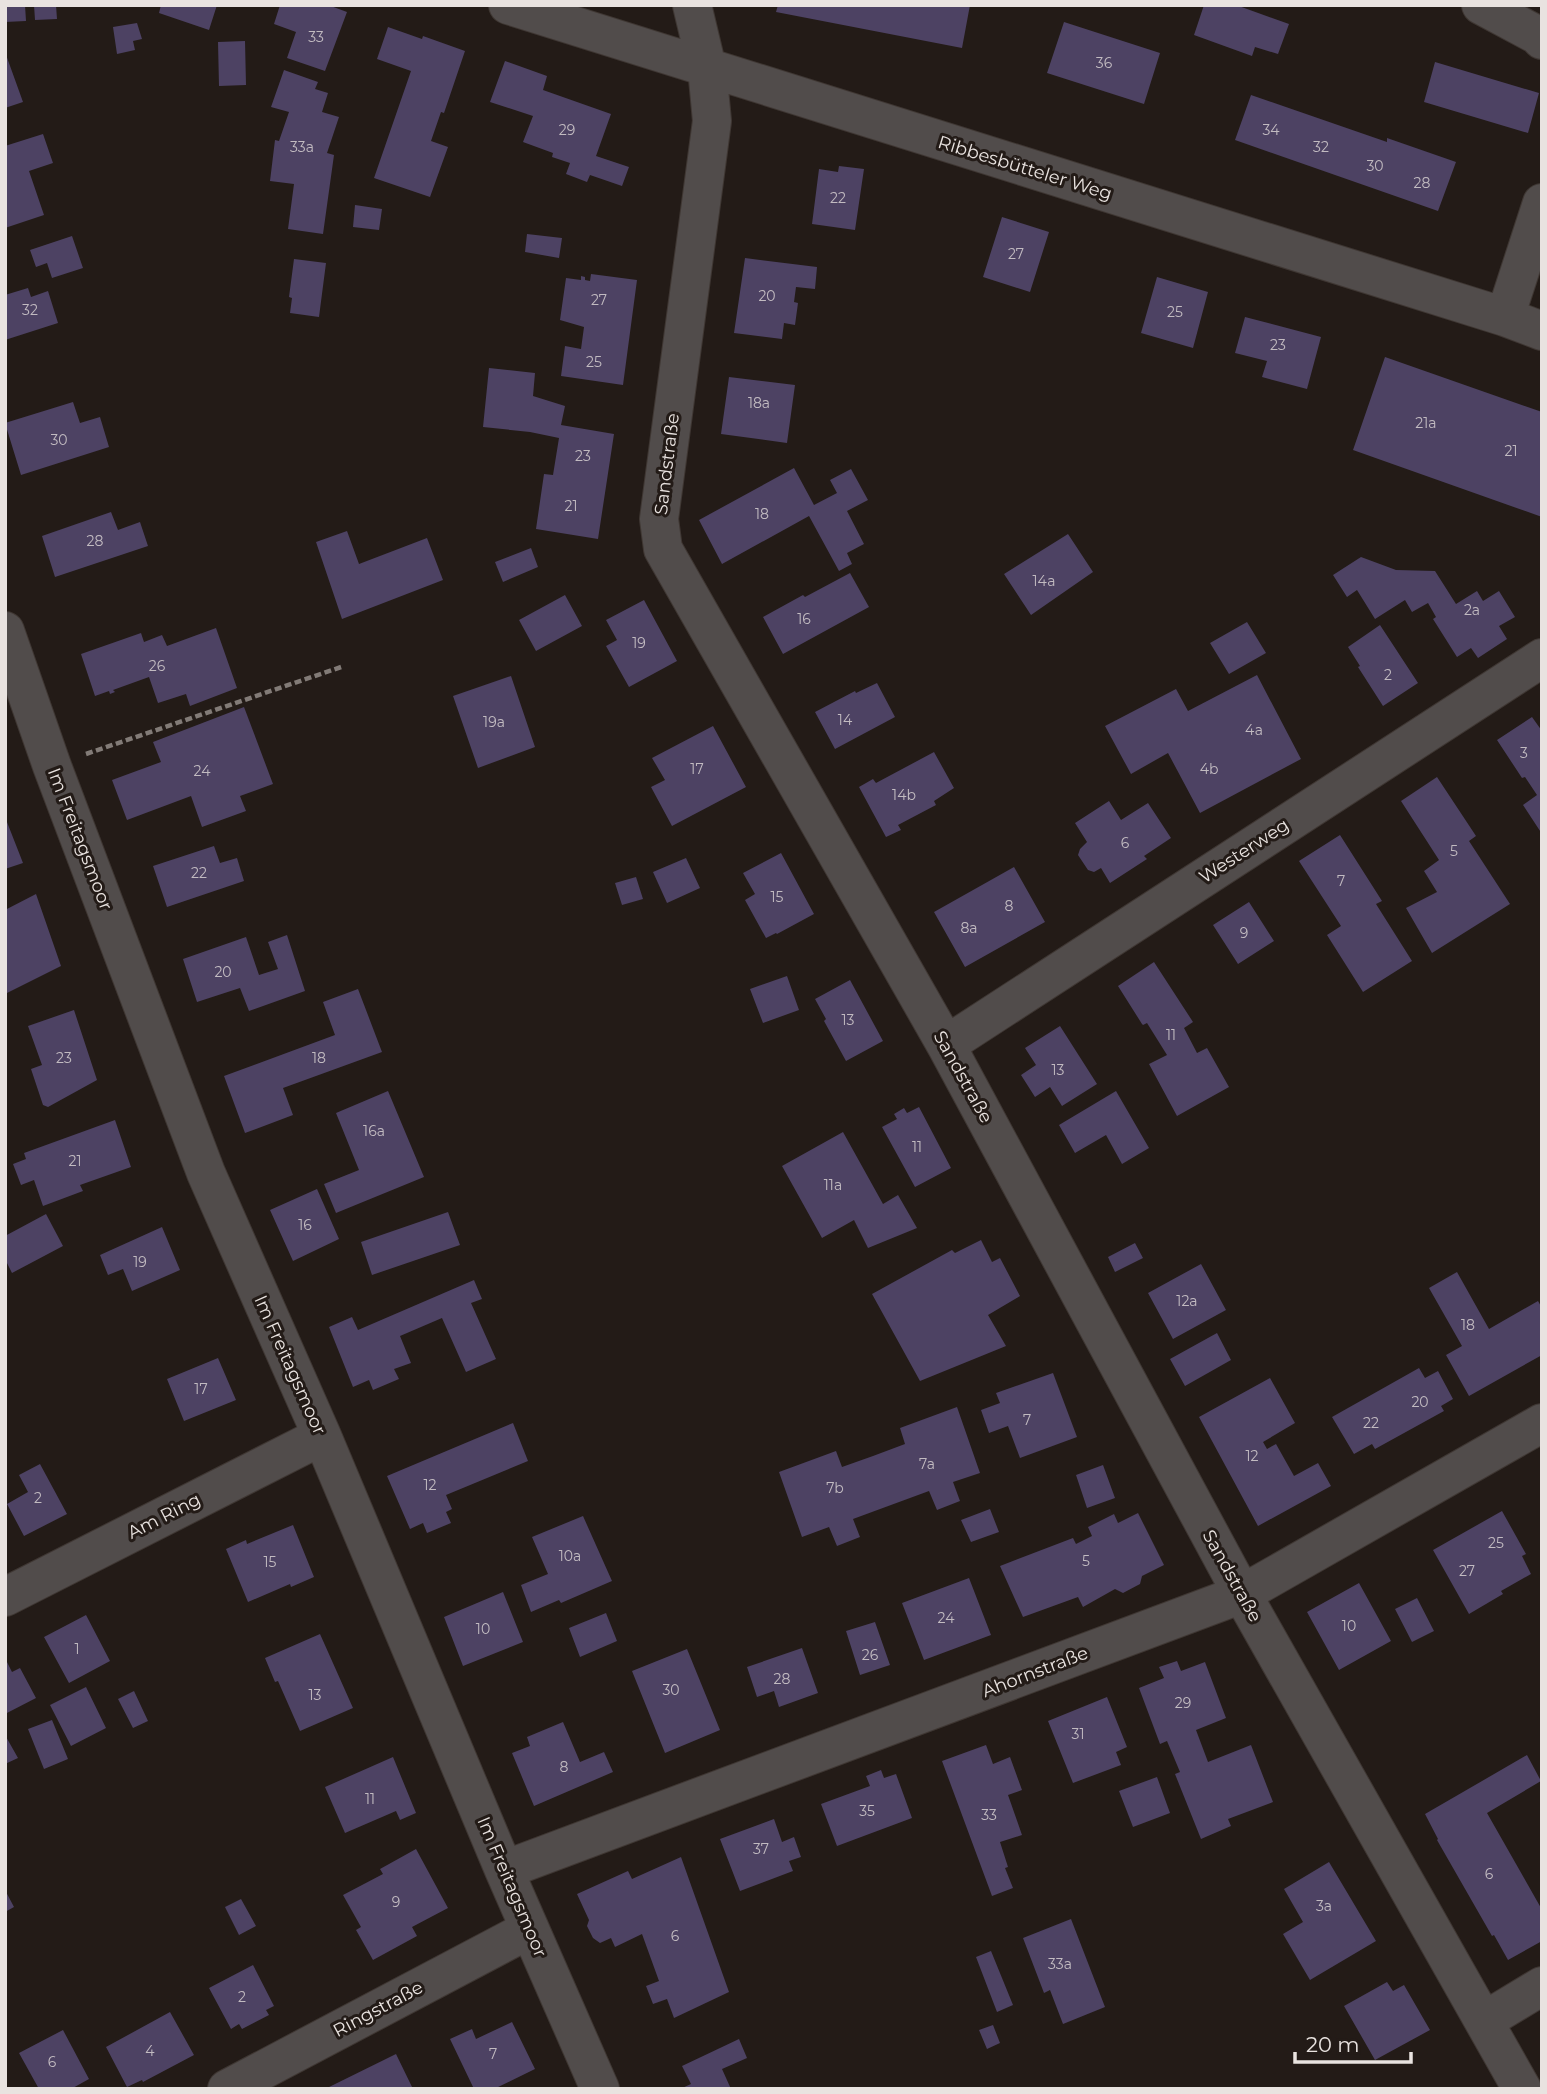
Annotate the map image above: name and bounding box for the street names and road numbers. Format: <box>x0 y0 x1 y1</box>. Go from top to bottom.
street label: Ribbesbütteler Weg <box>935 131 1115 205</box>
street label: Sandstraße <box>650 412 684 516</box>
street label: Im Freitagsmoor <box>43 765 117 913</box>
street label: Westerweg <box>1195 814 1293 888</box>
street label: Sandstraße <box>929 1027 997 1127</box>
street label: Im Freitagsmoor <box>249 1292 331 1438</box>
street label: Am Ring <box>124 1488 204 1544</box>
street label: Sandstraße <box>1198 1526 1266 1626</box>
street label: Ahornstraße <box>979 1642 1091 1702</box>
street label: Im Freitagsmoor <box>472 1813 552 1961</box>
street label: Ringstraße <box>329 1976 427 2042</box>

